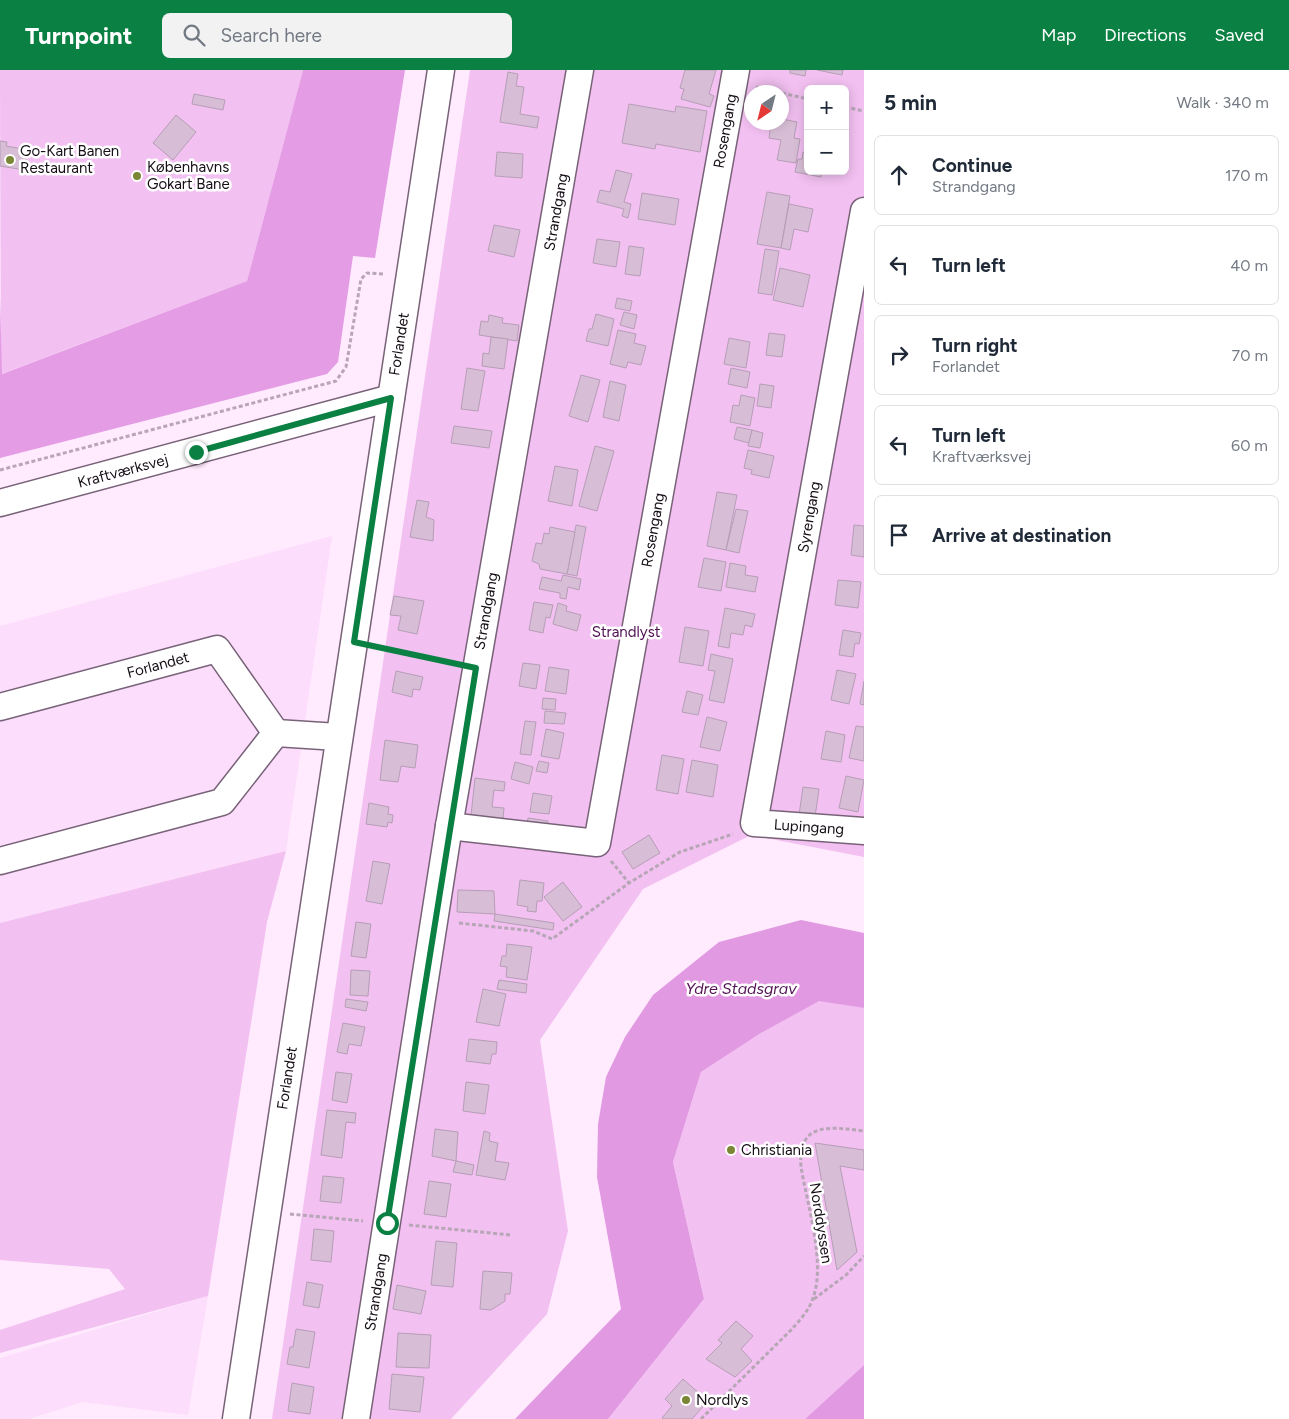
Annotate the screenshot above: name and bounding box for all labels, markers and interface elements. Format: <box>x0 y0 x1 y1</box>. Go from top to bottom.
search box <box>162 13 512 58</box>
text: Turnpoint <box>25 21 132 50</box>
icon: search <box>180 21 208 49</box>
text: Search here <box>220 24 322 47</box>
text: Map <box>1041 24 1076 46</box>
text: Directions <box>1104 24 1186 46</box>
text: Saved <box>1214 24 1264 46</box>
north arrow <box>744 85 789 130</box>
map controls <box>804 85 849 175</box>
button: + <box>804 85 849 130</box>
text: 5 min <box>884 90 937 115</box>
street label: Rosengang <box>710 92 740 170</box>
text: Walk · 340 m <box>1176 93 1269 112</box>
button: − <box>804 130 849 175</box>
place label: Go-Kart Banen Restaurant <box>20 142 119 177</box>
marker: Go-Kart Banen Restaurant <box>4 154 16 166</box>
text: Continue <box>932 154 1012 177</box>
place label: Københavns Gokart Bane <box>147 158 230 193</box>
icon: ahead <box>885 161 913 189</box>
text: 170 m <box>1225 166 1268 185</box>
marker: Københavns Gokart Bane <box>131 170 143 182</box>
street label: Strandgang <box>540 172 572 252</box>
text: Strandgang <box>932 177 1016 196</box>
icon: left <box>885 251 913 279</box>
text: Turn left <box>932 254 1006 277</box>
text: 40 m <box>1230 256 1268 275</box>
street label: Forlandet <box>385 311 413 377</box>
text: Turn right <box>932 334 1018 357</box>
icon: right <box>885 341 913 369</box>
text: 70 m <box>1232 346 1268 365</box>
text: Forlandet <box>932 357 1000 376</box>
text: Turn left <box>932 424 1006 447</box>
icon: left <box>885 431 913 459</box>
text: 60 m <box>1231 436 1268 455</box>
route end <box>185 441 208 464</box>
text: Kraftværksvej <box>932 447 1031 466</box>
street label: Kraftværksvej <box>76 450 170 492</box>
street label: Syrengang <box>794 480 824 554</box>
street label: Rosengang <box>638 491 668 569</box>
icon: arrive <box>885 521 913 549</box>
text: Arrive at destination <box>932 524 1111 547</box>
street label: Strandgang <box>470 571 502 651</box>
park label: Strandlyst <box>592 623 661 641</box>
street label: Forlandet <box>125 648 191 682</box>
street label: Lupingang <box>773 816 845 838</box>
water label: Ydre Stadsgrav <box>685 979 797 998</box>
street label: Forlandet <box>273 1045 301 1111</box>
place label: Christiania <box>741 1141 812 1159</box>
marker: Christiania <box>725 1144 737 1156</box>
street label: Norddyssen <box>806 1181 836 1265</box>
route start <box>376 1212 399 1235</box>
street label: Strandgang <box>361 1252 391 1332</box>
place label: Nordlys <box>696 1391 748 1409</box>
marker: Nordlys <box>680 1394 692 1406</box>

